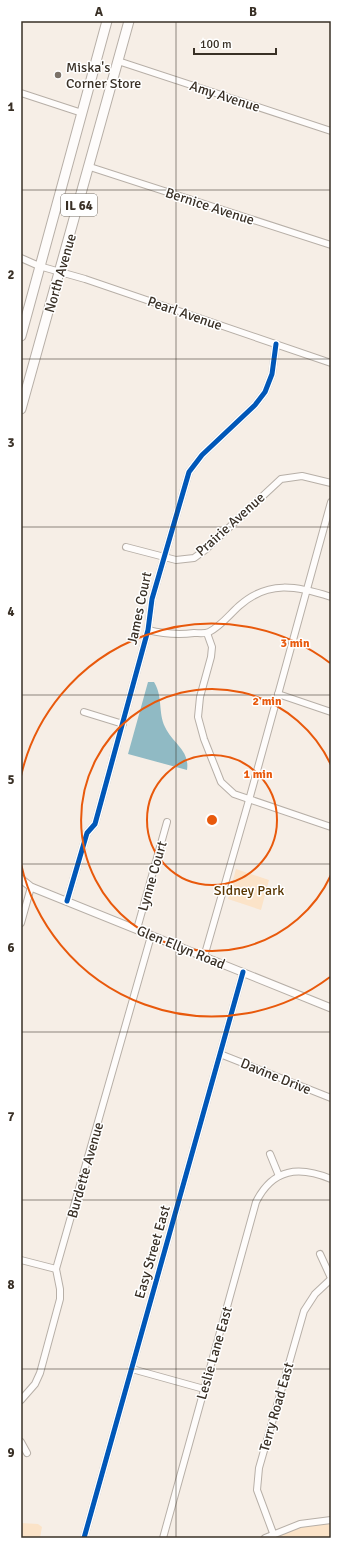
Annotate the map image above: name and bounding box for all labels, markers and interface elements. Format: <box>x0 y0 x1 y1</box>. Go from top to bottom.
text: A <box>95 4 104 20</box>
text: B <box>249 4 257 20</box>
scale bar <box>194 30 276 56</box>
text: 100 m <box>200 37 232 52</box>
place label: Miska's Corner Store <box>66 59 141 92</box>
marker: Miska's Corner Store <box>53 70 63 80</box>
street label: Amy Avenue <box>188 77 262 116</box>
text: 1 <box>7 99 15 115</box>
street label: Bernice Avenue <box>163 184 256 229</box>
road number: IL 64 <box>61 194 97 216</box>
street label: North Avenue <box>41 232 80 315</box>
text: 2 <box>7 267 15 283</box>
street label: Pearl Avenue <box>145 293 224 334</box>
text: 3 <box>7 435 15 451</box>
street label: Prairie Avenue <box>192 489 268 560</box>
street label: James Court <box>123 570 156 646</box>
text: 4 <box>7 604 15 620</box>
text: 3 min <box>281 636 310 651</box>
text: 2 min <box>253 694 282 709</box>
text: 1 min <box>244 767 273 782</box>
text: 5 <box>7 772 15 788</box>
centre of rings <box>205 813 219 827</box>
street label: Lynne Court <box>134 839 171 913</box>
park label: SIdney Park <box>214 882 284 899</box>
street label: Glen Ellyn Road <box>134 922 227 973</box>
text: 6 <box>7 940 15 956</box>
street label: Davine Drive <box>238 1055 314 1098</box>
text: 7 <box>7 1109 15 1125</box>
street label: Burdette Avenue <box>64 1120 107 1220</box>
street label: Easy Street East <box>131 1203 174 1301</box>
text: 8 <box>7 1277 15 1293</box>
street label: Leslie Lane East <box>193 1305 236 1402</box>
street label: Terry Road East <box>256 1360 297 1454</box>
text: 9 <box>7 1445 15 1461</box>

